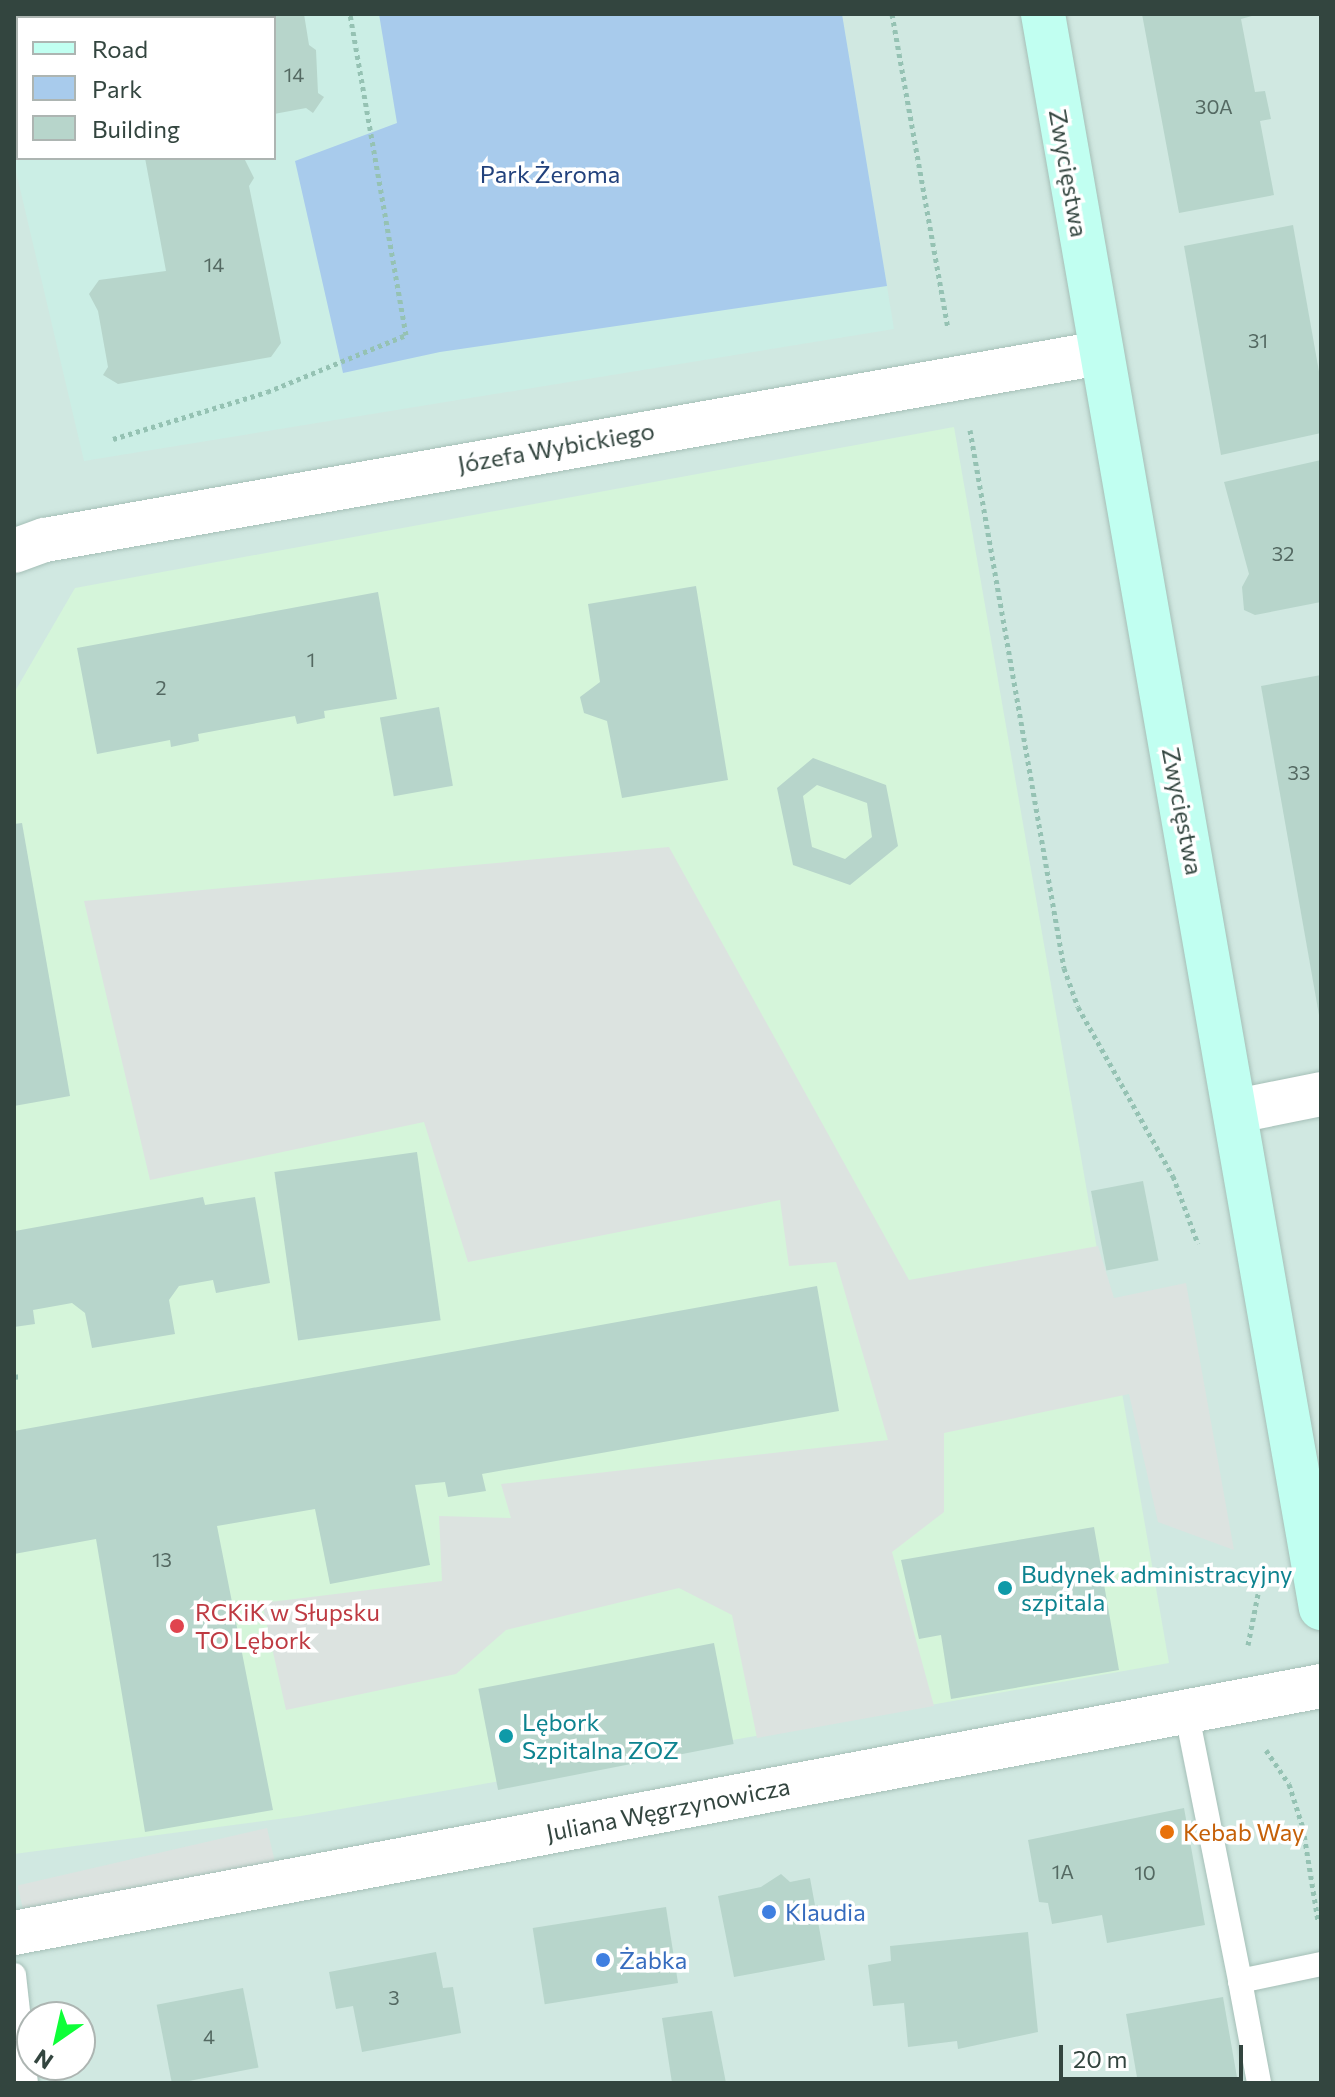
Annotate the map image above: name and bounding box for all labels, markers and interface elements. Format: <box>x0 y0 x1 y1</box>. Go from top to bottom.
legend <box>16 16 276 160</box>
text: Road <box>92 34 148 63</box>
house number: 14 <box>284 62 304 86</box>
text: Park <box>92 74 142 103</box>
house number: 30A <box>1195 94 1233 118</box>
street label: Zwycięstwa <box>1044 107 1094 239</box>
text: Building <box>92 114 180 143</box>
park label: Park Żeroma <box>480 160 620 188</box>
house number: 14 <box>204 252 224 276</box>
house number: 31 <box>1248 328 1268 352</box>
street label: Józefa Wybickiego <box>455 416 657 478</box>
house number: 32 <box>1272 541 1294 565</box>
house number: 1 <box>307 647 315 671</box>
house number: 2 <box>155 675 167 699</box>
street label: Zwycięstwa <box>1157 745 1209 877</box>
house number: 33 <box>1288 760 1310 784</box>
house number: 13 <box>152 1547 172 1571</box>
place label: Budynek administracyjny szpitala <box>1021 1560 1293 1616</box>
marker: Budynek administracyjny szpitala <box>996 1579 1014 1597</box>
place label: RCKiK w Słupsku TO Lębork <box>195 1598 380 1654</box>
marker: RCKiK w Słupsku TO Lębork <box>166 1615 188 1637</box>
place label: Lębork Szpitalna ZOZ <box>522 1708 679 1764</box>
marker: Lębork Szpitalna ZOZ <box>497 1727 515 1745</box>
street label: Juliana Węgrzynowicza <box>544 1771 792 1847</box>
place label: Kebab Way <box>1183 1818 1304 1846</box>
marker: Kebab Way <box>1158 1823 1176 1841</box>
house number: 1A <box>1052 1859 1074 1883</box>
house number: 10 <box>1134 1860 1156 1884</box>
place label: Klaudia <box>785 1898 866 1926</box>
marker: Klaudia <box>760 1903 778 1921</box>
place label: Żabka <box>619 1946 687 1974</box>
marker: Żabka <box>594 1951 612 1969</box>
house number: 3 <box>388 1985 400 2009</box>
north arrow <box>16 2001 96 2081</box>
house number: 4 <box>203 2024 215 2048</box>
scale bar <box>1063 2029 1247 2079</box>
text: N <box>29 2044 58 2075</box>
text: 20 m <box>1073 2044 1127 2073</box>

